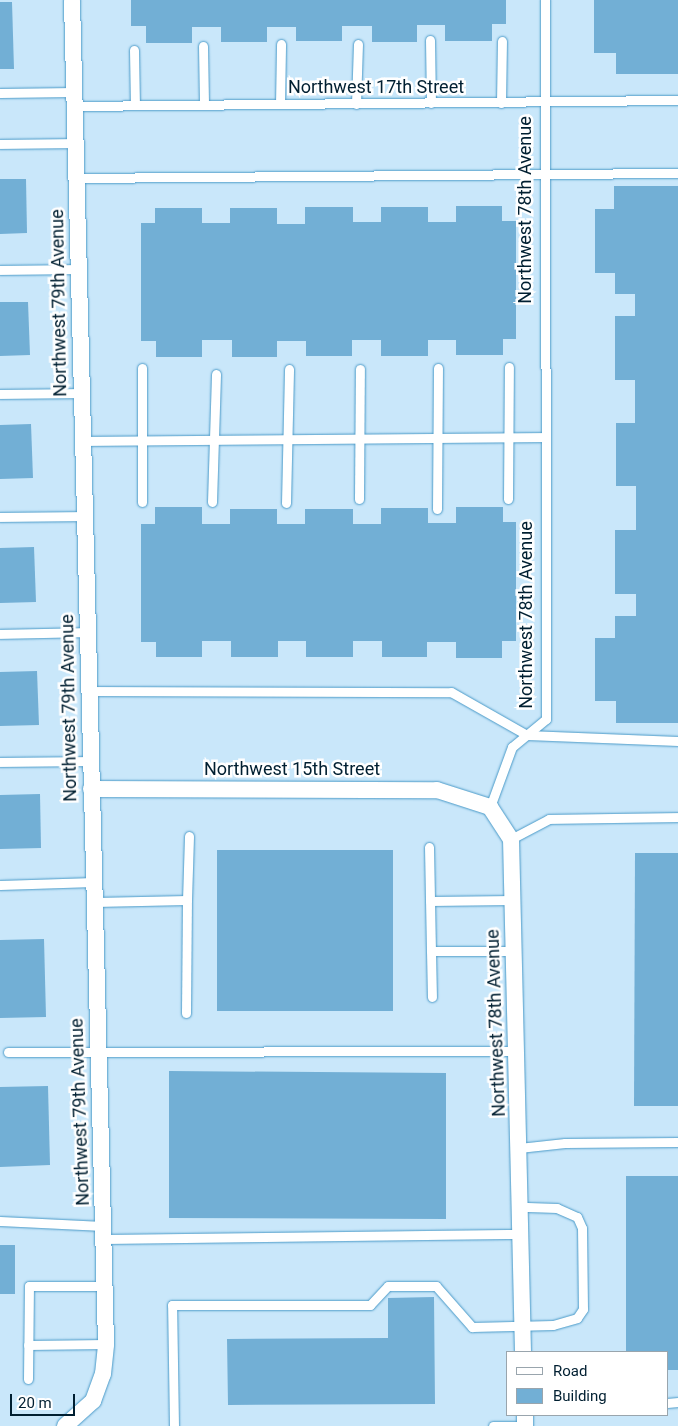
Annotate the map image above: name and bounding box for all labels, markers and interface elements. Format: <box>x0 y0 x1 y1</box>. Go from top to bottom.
street label: Northwest 17th Street <box>288 76 464 98</box>
street label: Northwest 78th Avenue <box>514 116 536 304</box>
street label: Northwest 79th Avenue <box>47 209 71 397</box>
street label: Northwest 78th Avenue <box>515 521 537 709</box>
street label: Northwest 79th Avenue <box>57 614 81 802</box>
street label: Northwest 15th Street <box>204 758 380 780</box>
street label: Northwest 78th Avenue <box>482 929 510 1117</box>
street label: Northwest 79th Avenue <box>66 1018 94 1206</box>
legend <box>506 1351 668 1416</box>
text: Road <box>553 1362 587 1380</box>
scale bar <box>12 1384 78 1416</box>
text: Building <box>553 1387 607 1405</box>
text: 20 m <box>18 1394 52 1412</box>

